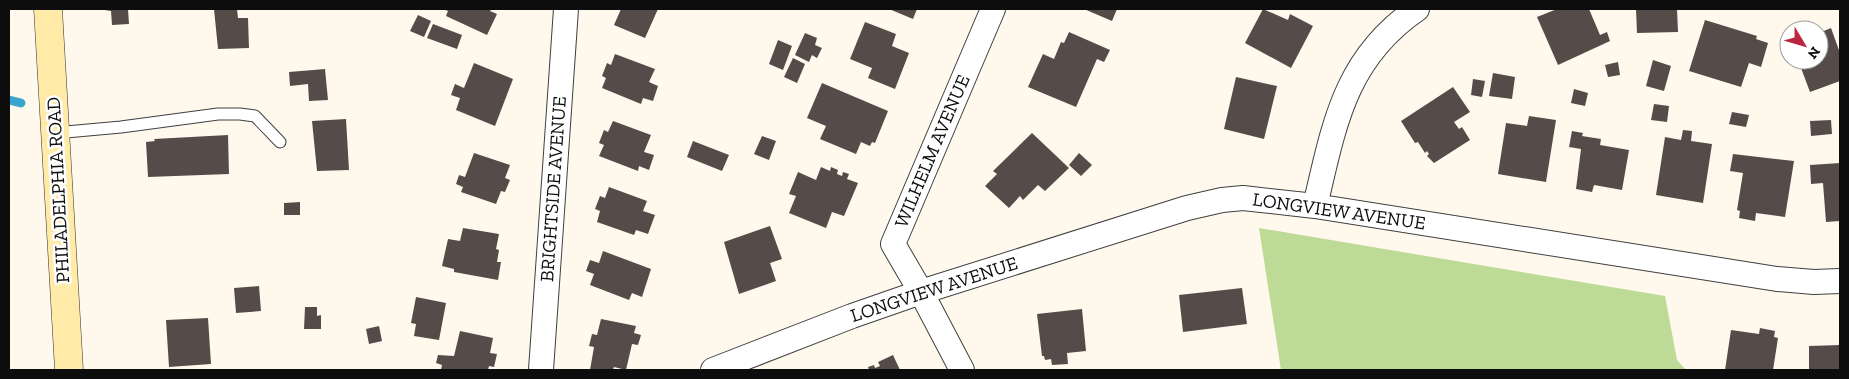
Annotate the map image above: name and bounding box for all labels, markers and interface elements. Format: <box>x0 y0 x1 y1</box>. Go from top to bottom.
north arrow <box>1779 20 1829 70</box>
text: N <box>1804 43 1824 62</box>
street label: WILHELM AVENUE <box>889 71 975 231</box>
street label: BRIGHTSIDE AVENUE <box>535 95 571 283</box>
street label: PHILADELPHIA ROAD <box>42 96 74 284</box>
street label: LONGVIEW AVENUE <box>1251 187 1427 235</box>
street label: LONGVIEW AVENUE <box>847 251 1021 327</box>

